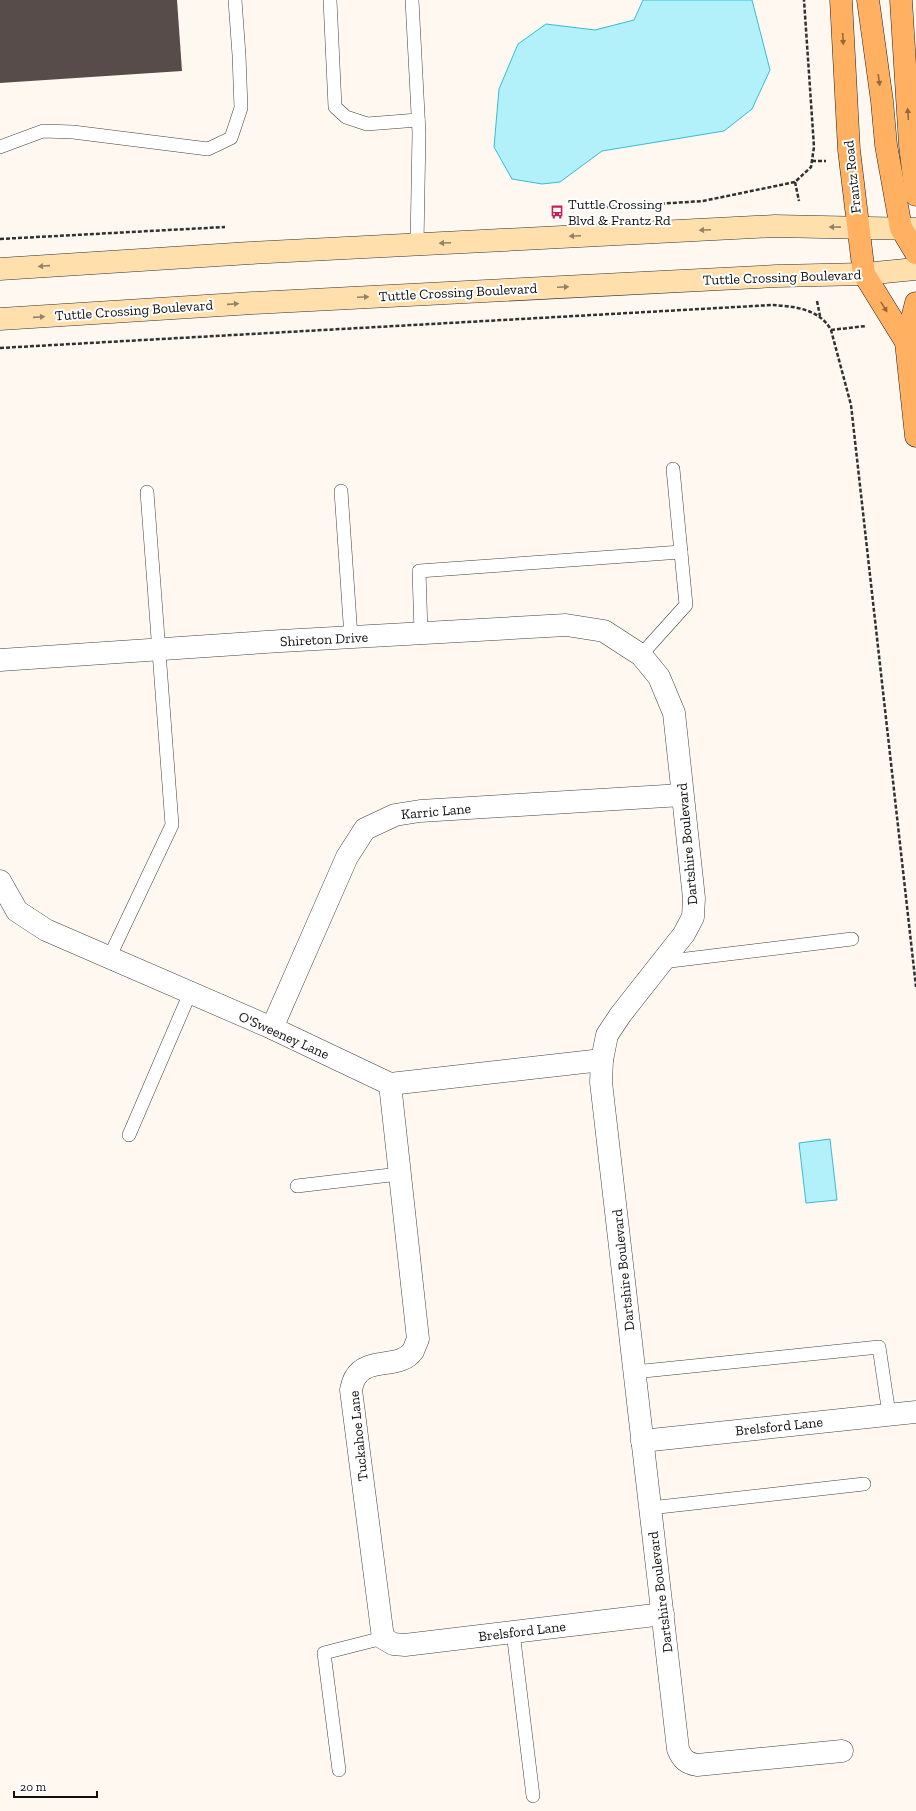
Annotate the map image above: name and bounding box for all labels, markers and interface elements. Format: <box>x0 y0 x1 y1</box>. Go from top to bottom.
one-way arrow <box>839 33 846 45</box>
one-way arrow <box>876 74 882 86</box>
one-way arrow <box>905 108 912 120</box>
street label: Frantz Road <box>840 139 865 214</box>
place label: Tuttle Crossing Blvd & Frantz Rd <box>568 196 671 229</box>
bus stop icon: Tuttle Crossing Blvd & Frantz Rd <box>549 204 565 220</box>
one-way arrow <box>828 224 841 230</box>
one-way arrow <box>698 227 711 233</box>
one-way arrow <box>569 233 581 240</box>
one-way arrow <box>438 240 451 246</box>
one-way arrow <box>38 263 50 270</box>
street label: Tuttle Crossing Boulevard <box>702 266 862 289</box>
street label: Tuttle Crossing Boulevard <box>378 280 538 305</box>
one-way arrow <box>557 284 570 290</box>
one-way arrow <box>357 294 370 300</box>
street label: Tuttle Crossing Boulevard <box>54 296 214 325</box>
one-way arrow <box>227 301 239 308</box>
one-way arrow <box>881 301 888 313</box>
one-way arrow <box>33 313 45 320</box>
street label: Shireton Drive <box>280 629 369 650</box>
street label: Dartshire Boulevard <box>674 782 701 906</box>
street label: Karric Lane <box>400 800 472 823</box>
street label: O'Sweeney Lane <box>236 1008 332 1063</box>
street label: Dartshire Boulevard <box>609 1208 638 1332</box>
street label: Tuckahoe Lane <box>345 1389 372 1482</box>
street label: Brelsford Lane <box>734 1413 824 1440</box>
street label: Dartshire Boulevard <box>645 1530 676 1654</box>
street label: Brelsford Lane <box>477 1618 567 1645</box>
scale bar <box>14 1773 97 1799</box>
text: 20 m <box>20 1780 47 1794</box>

